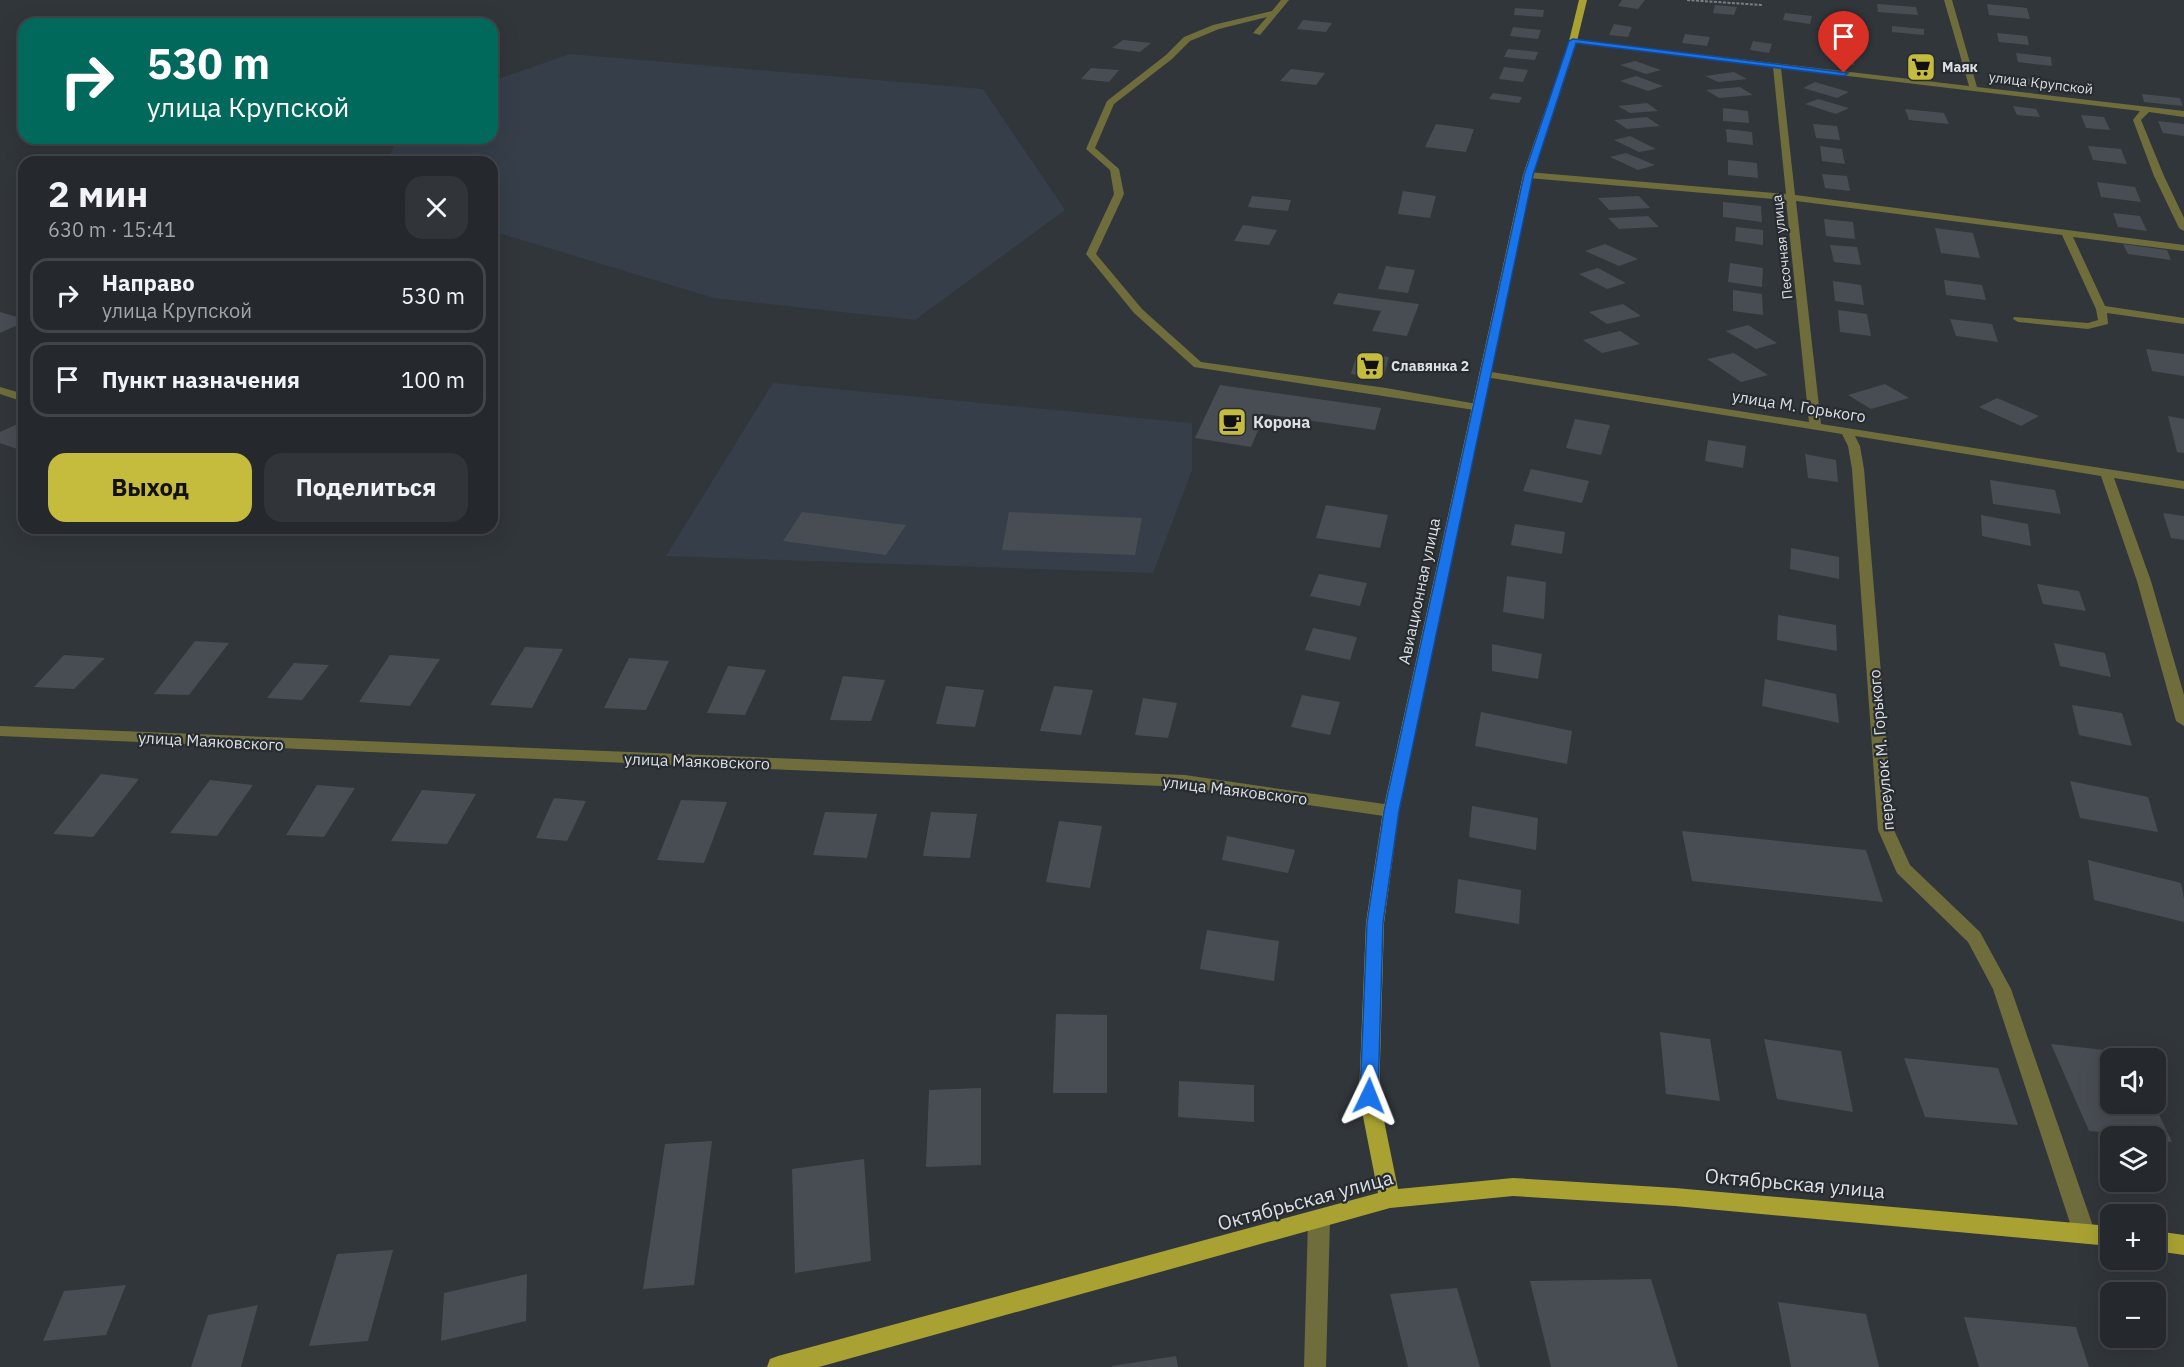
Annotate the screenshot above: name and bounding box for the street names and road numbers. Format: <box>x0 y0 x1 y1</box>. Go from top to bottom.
street label: улица Крупской <box>1988 68 2094 98</box>
street label: Песочная улица <box>1768 193 1796 300</box>
street label: улица М. Горького <box>1731 386 1867 426</box>
street label: Авиационная улица <box>1394 516 1444 666</box>
street label: переулок М. Горького <box>1864 669 1898 831</box>
street label: улица Маяковского <box>138 727 284 755</box>
street label: улица Маяковского <box>624 748 770 774</box>
street label: улица Маяковского <box>1161 771 1309 809</box>
street label: Октябрьская улица <box>1704 1162 1887 1204</box>
street label: Октябрьская улица <box>1214 1163 1396 1236</box>

